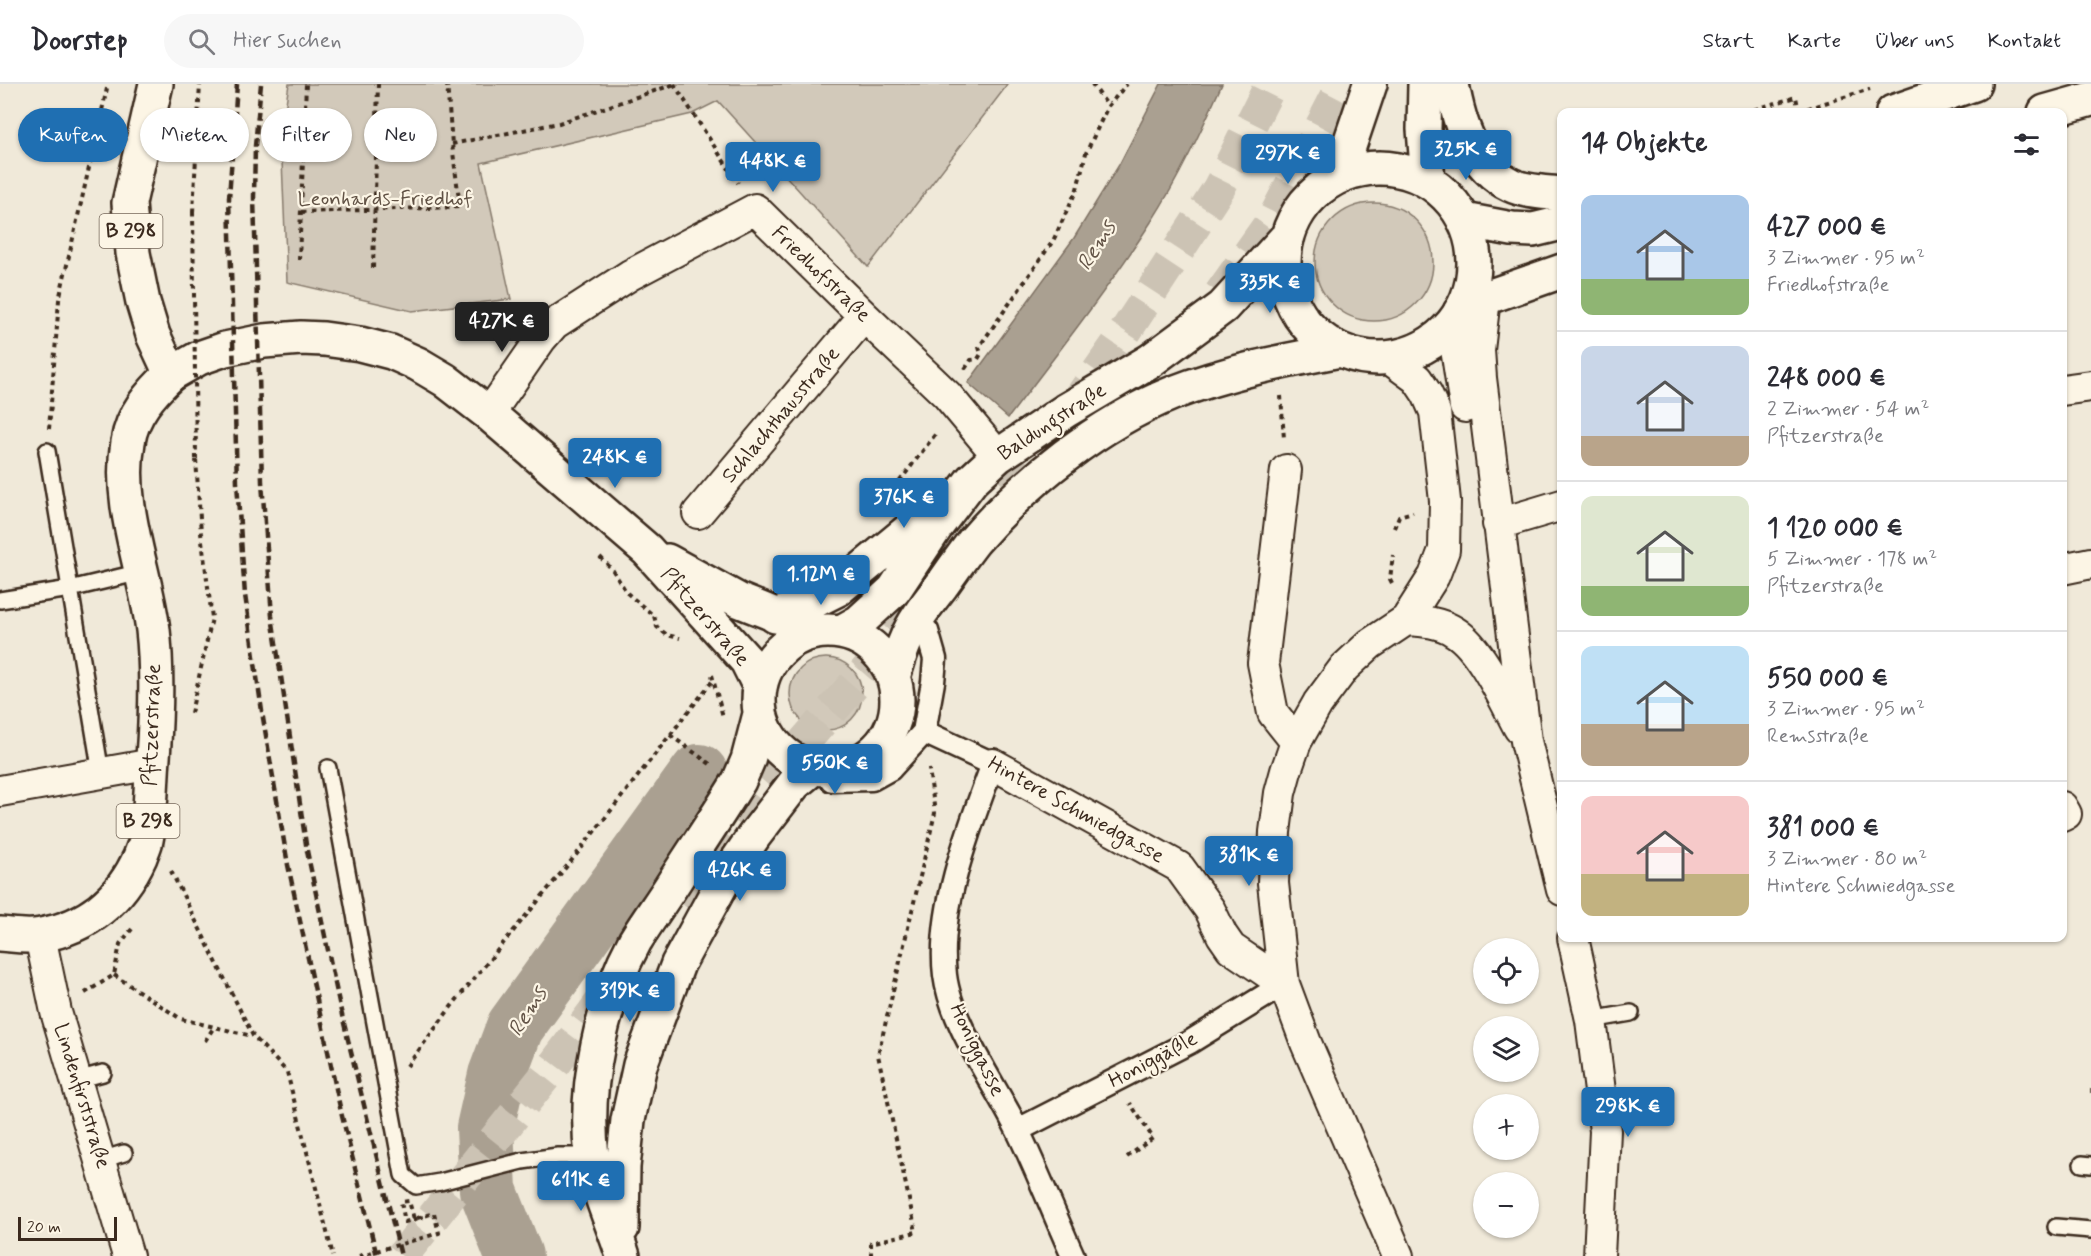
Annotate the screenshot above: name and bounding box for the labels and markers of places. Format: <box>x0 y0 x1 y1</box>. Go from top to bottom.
pin: 325K € <box>1417 130 1515 181</box>
pin: 297K € <box>1239 134 1337 185</box>
pin: 448K € <box>724 142 822 193</box>
pin: 335K € <box>1221 263 1319 314</box>
pin: 427K € <box>453 302 551 353</box>
pin: 248K € <box>566 438 664 489</box>
pin: 376K € <box>855 478 953 529</box>
pin: 1.12M € <box>766 555 876 606</box>
pin: 550K € <box>786 744 884 795</box>
pin: 381K € <box>1200 836 1298 887</box>
pin: 426K € <box>691 851 789 902</box>
pin: 319K € <box>581 972 679 1023</box>
pin: 298K € <box>1579 1087 1677 1138</box>
pin: 611K € <box>532 1161 630 1212</box>

